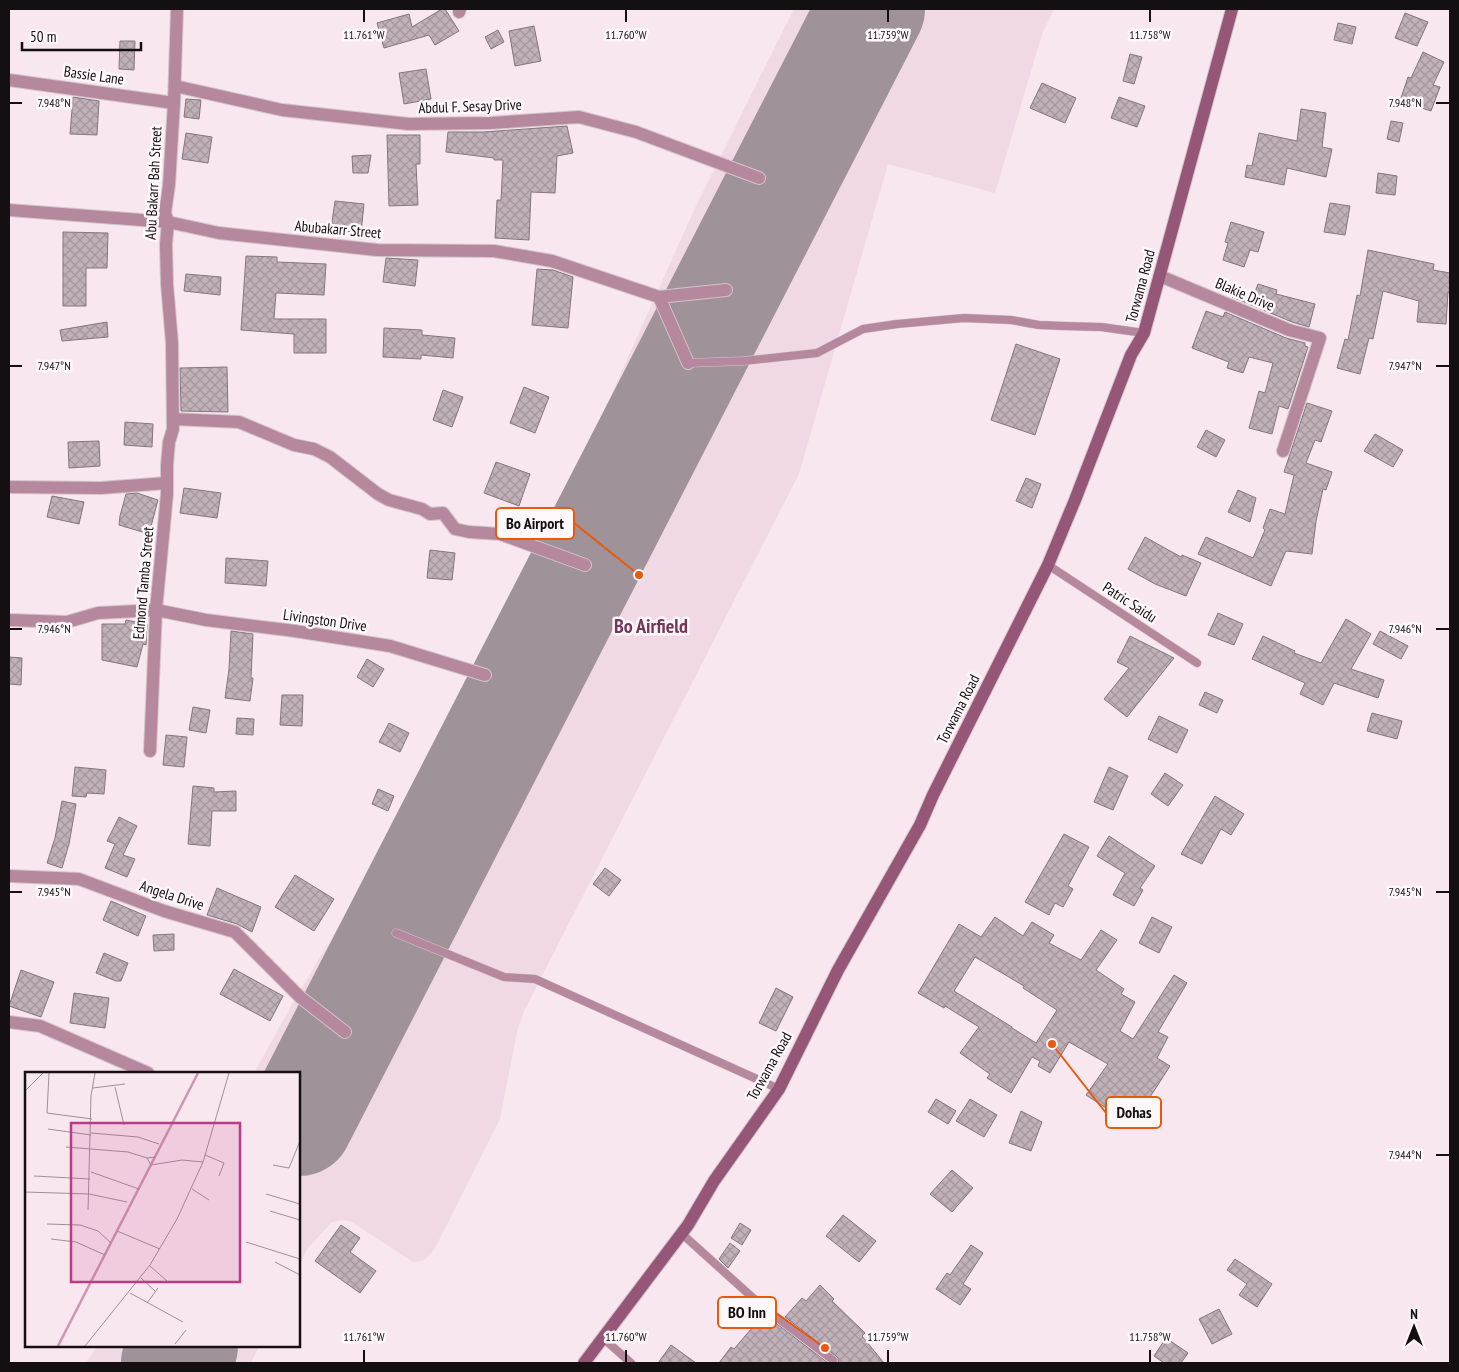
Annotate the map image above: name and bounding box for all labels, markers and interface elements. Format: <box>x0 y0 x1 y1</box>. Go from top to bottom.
scale bar <box>22 20 141 52</box>
text: 50 m <box>30 27 56 46</box>
text: 11.761°W <box>343 27 385 42</box>
text: 11.760°W <box>605 27 647 42</box>
text: 11.759°W <box>867 27 909 42</box>
text: 11.758°W <box>1129 27 1171 42</box>
street label: Bassie Lane <box>63 61 125 89</box>
text: 7.948°N <box>37 95 71 110</box>
street label: Abdul F. Sesay Drive <box>418 95 522 117</box>
text: 7.948°N <box>1388 95 1422 110</box>
street label: Abu Bakarr Bah Street <box>141 126 165 240</box>
street label: Abubakarr Street <box>294 216 382 242</box>
street label: Torwama Road <box>1121 247 1159 325</box>
street label: Blakie Drive <box>1213 273 1277 315</box>
text: 7.947°N <box>37 358 71 373</box>
text: 7.947°N <box>1388 358 1422 373</box>
callout: Bo Airport <box>496 508 574 539</box>
text: Bo Airport <box>506 513 564 533</box>
street label: Edmond Tamba Street <box>129 526 157 640</box>
street label: Patric Saidu <box>1099 577 1161 627</box>
street label: Livingston Drive <box>282 605 368 635</box>
district label: Bo Airfield <box>614 613 688 639</box>
text: 7.946°N <box>37 621 71 636</box>
text: 7.946°N <box>1388 621 1422 636</box>
street label: Torwama Road <box>932 671 984 747</box>
street label: Angela Drive <box>138 876 206 914</box>
text: 7.945°N <box>37 884 71 899</box>
text: 7.945°N <box>1388 884 1422 899</box>
street label: Torwama Road <box>742 1029 796 1103</box>
inset map <box>25 1072 300 1347</box>
callout: Dohas <box>1106 1097 1161 1128</box>
text: Dohas <box>1116 1102 1152 1122</box>
text: 7.944°N <box>1388 1147 1422 1162</box>
callout: BO Inn <box>718 1297 776 1328</box>
text: BO Inn <box>728 1302 766 1322</box>
north arrow <box>1389 1302 1439 1352</box>
text: N <box>1410 1305 1418 1323</box>
text: 11.761°W <box>343 1329 385 1344</box>
text: 11.760°W <box>605 1329 647 1344</box>
text: 11.759°W <box>867 1329 909 1344</box>
text: 11.758°W <box>1129 1329 1171 1344</box>

